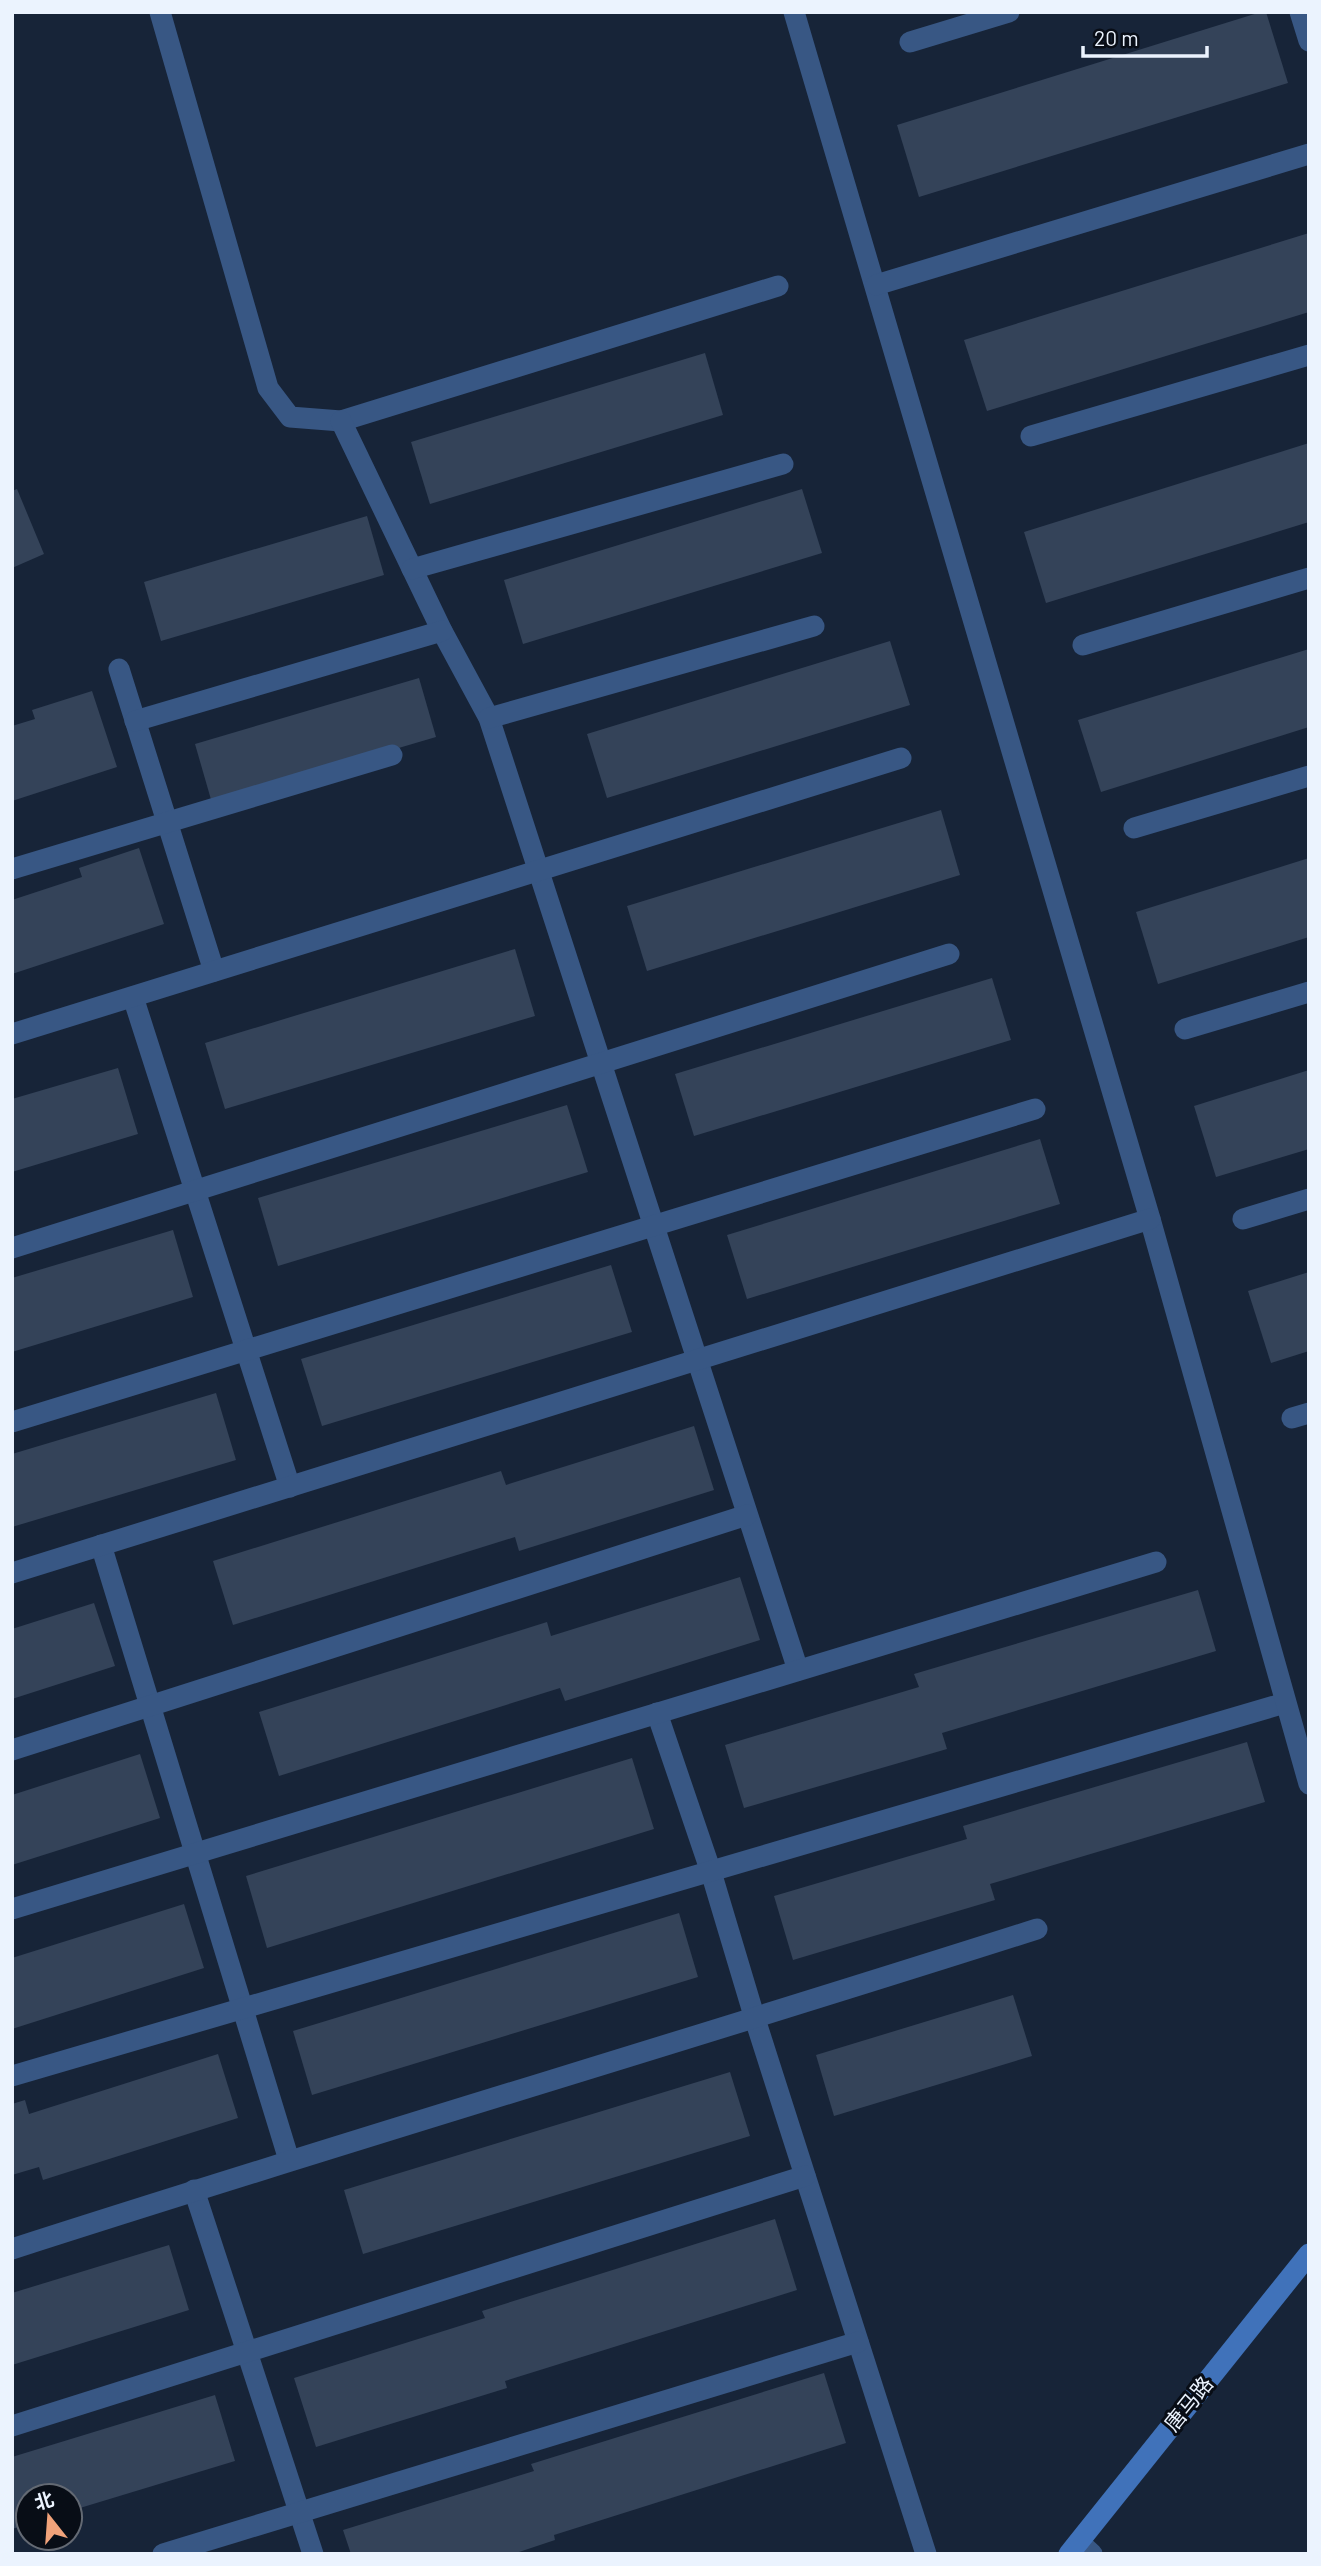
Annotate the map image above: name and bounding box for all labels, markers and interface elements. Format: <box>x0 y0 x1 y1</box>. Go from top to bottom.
scale bar <box>1083 14 1207 58</box>
text: 20 m <box>1094 25 1139 50</box>
street label: 唐马路 <box>1158 2371 1217 2435</box>
north arrow <box>14 2482 84 2552</box>
text: 北 <box>31 2486 56 2514</box>

